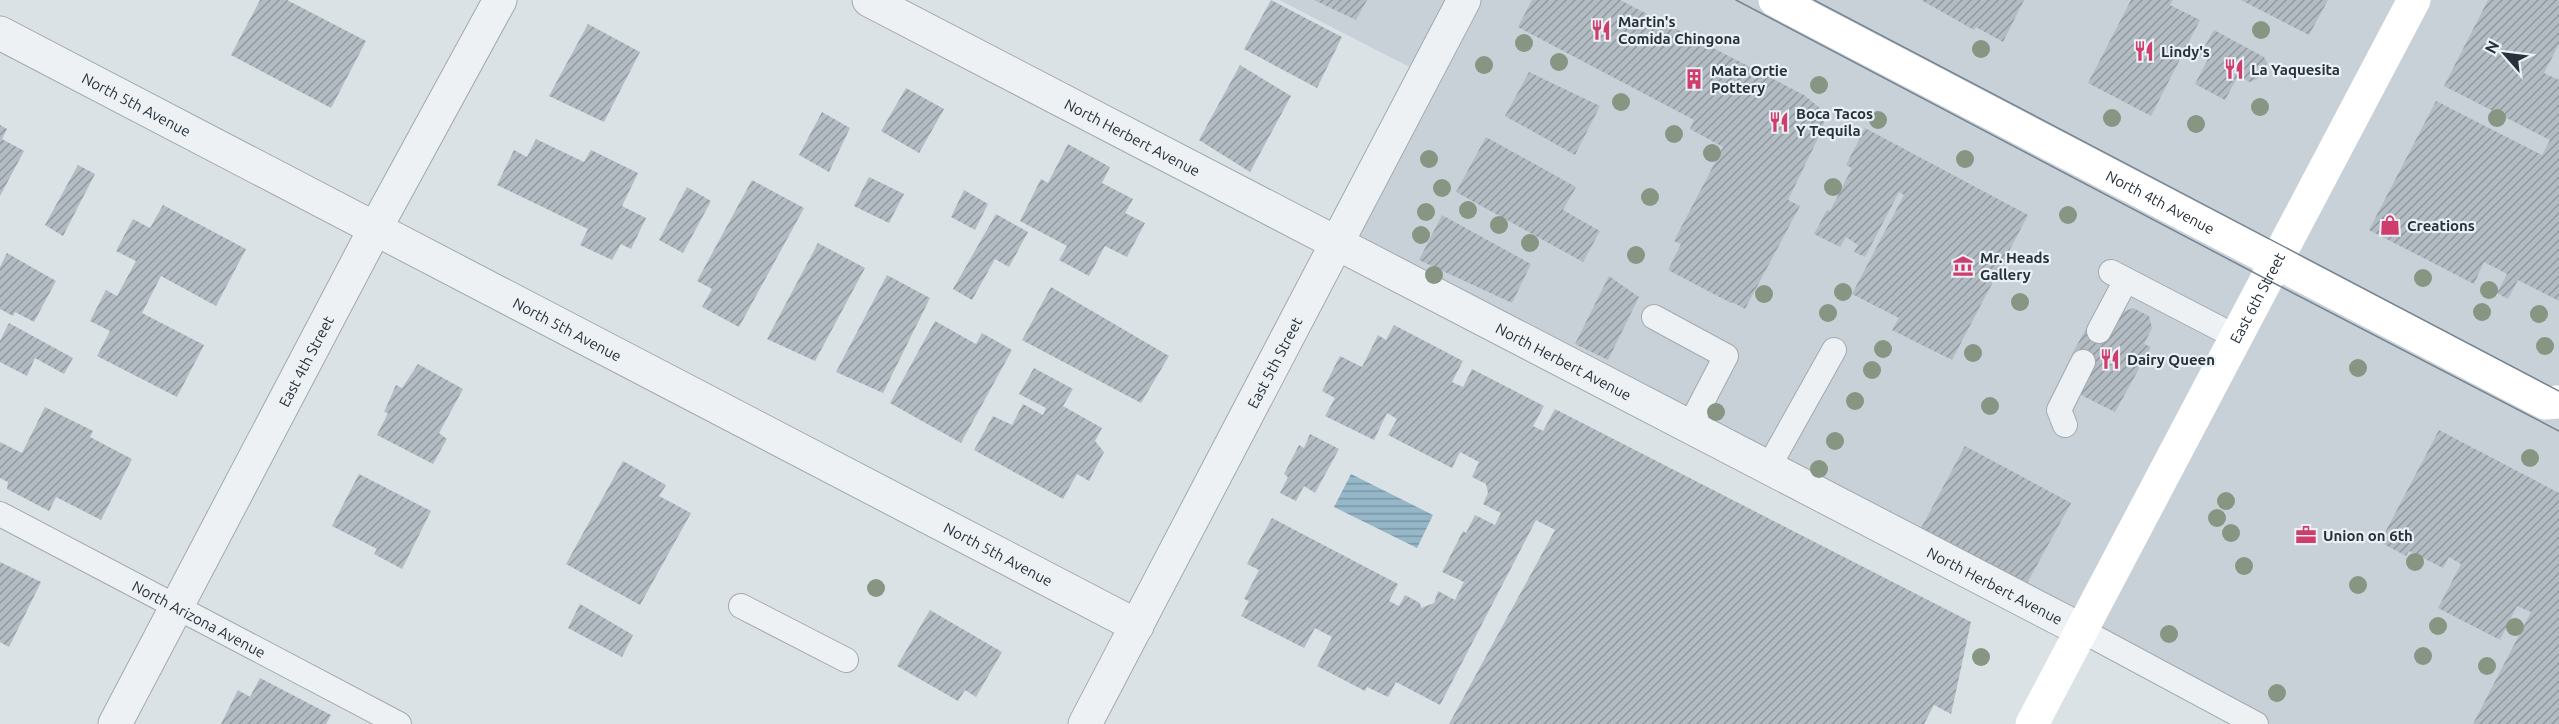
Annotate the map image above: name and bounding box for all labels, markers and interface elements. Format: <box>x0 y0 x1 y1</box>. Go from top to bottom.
place label: Martin's Comida Chingona <box>1618 13 1740 47</box>
restaurant icon: Martin's Comida Chingona <box>1589 18 1613 42</box>
north arrow <box>2475 24 2535 84</box>
text: N <box>2481 37 2503 56</box>
restaurant icon: Lindy's <box>2132 39 2156 63</box>
place label: Lindy's <box>2161 43 2210 60</box>
restaurant icon: La Yaquesita <box>2222 57 2246 81</box>
place label: La Yaquesita <box>2251 61 2340 78</box>
place label: Mata Ortie Pottery <box>1711 62 1788 96</box>
building icon: Mata Ortie Pottery <box>1682 67 1706 91</box>
street label: North 5th Avenue <box>79 69 194 140</box>
street label: North Herbert Avenue <box>1062 95 1203 179</box>
place label: Boca Tacos Y Tequila <box>1796 105 1873 139</box>
restaurant icon: Boca Tacos Y Tequila <box>1767 110 1791 134</box>
street label: North 4th Avenue <box>2103 166 2218 237</box>
shop icon: Creations <box>2378 213 2402 237</box>
place label: Creations <box>2407 217 2475 234</box>
place label: Mr. Heads Gallery <box>1980 249 2050 283</box>
street label: East 6th Street <box>2226 249 2288 346</box>
museum icon: Mr. Heads Gallery <box>1951 254 1975 278</box>
street label: North 5th Avenue <box>510 294 625 364</box>
street label: East 4th Street <box>275 313 337 409</box>
street label: East 5th Street <box>1243 314 1305 411</box>
street label: North Herbert Avenue <box>1493 319 1634 403</box>
restaurant icon: Dairy Queen <box>2098 347 2122 371</box>
place label: Dairy Queen <box>2127 351 2215 368</box>
street label: North 5th Avenue <box>941 518 1056 589</box>
office icon: Union on 6th <box>2294 523 2318 547</box>
place label: Union on 6th <box>2323 527 2413 544</box>
street label: North Herbert Avenue <box>1924 543 2066 627</box>
street label: North Arizona Avenue <box>130 577 269 661</box>

